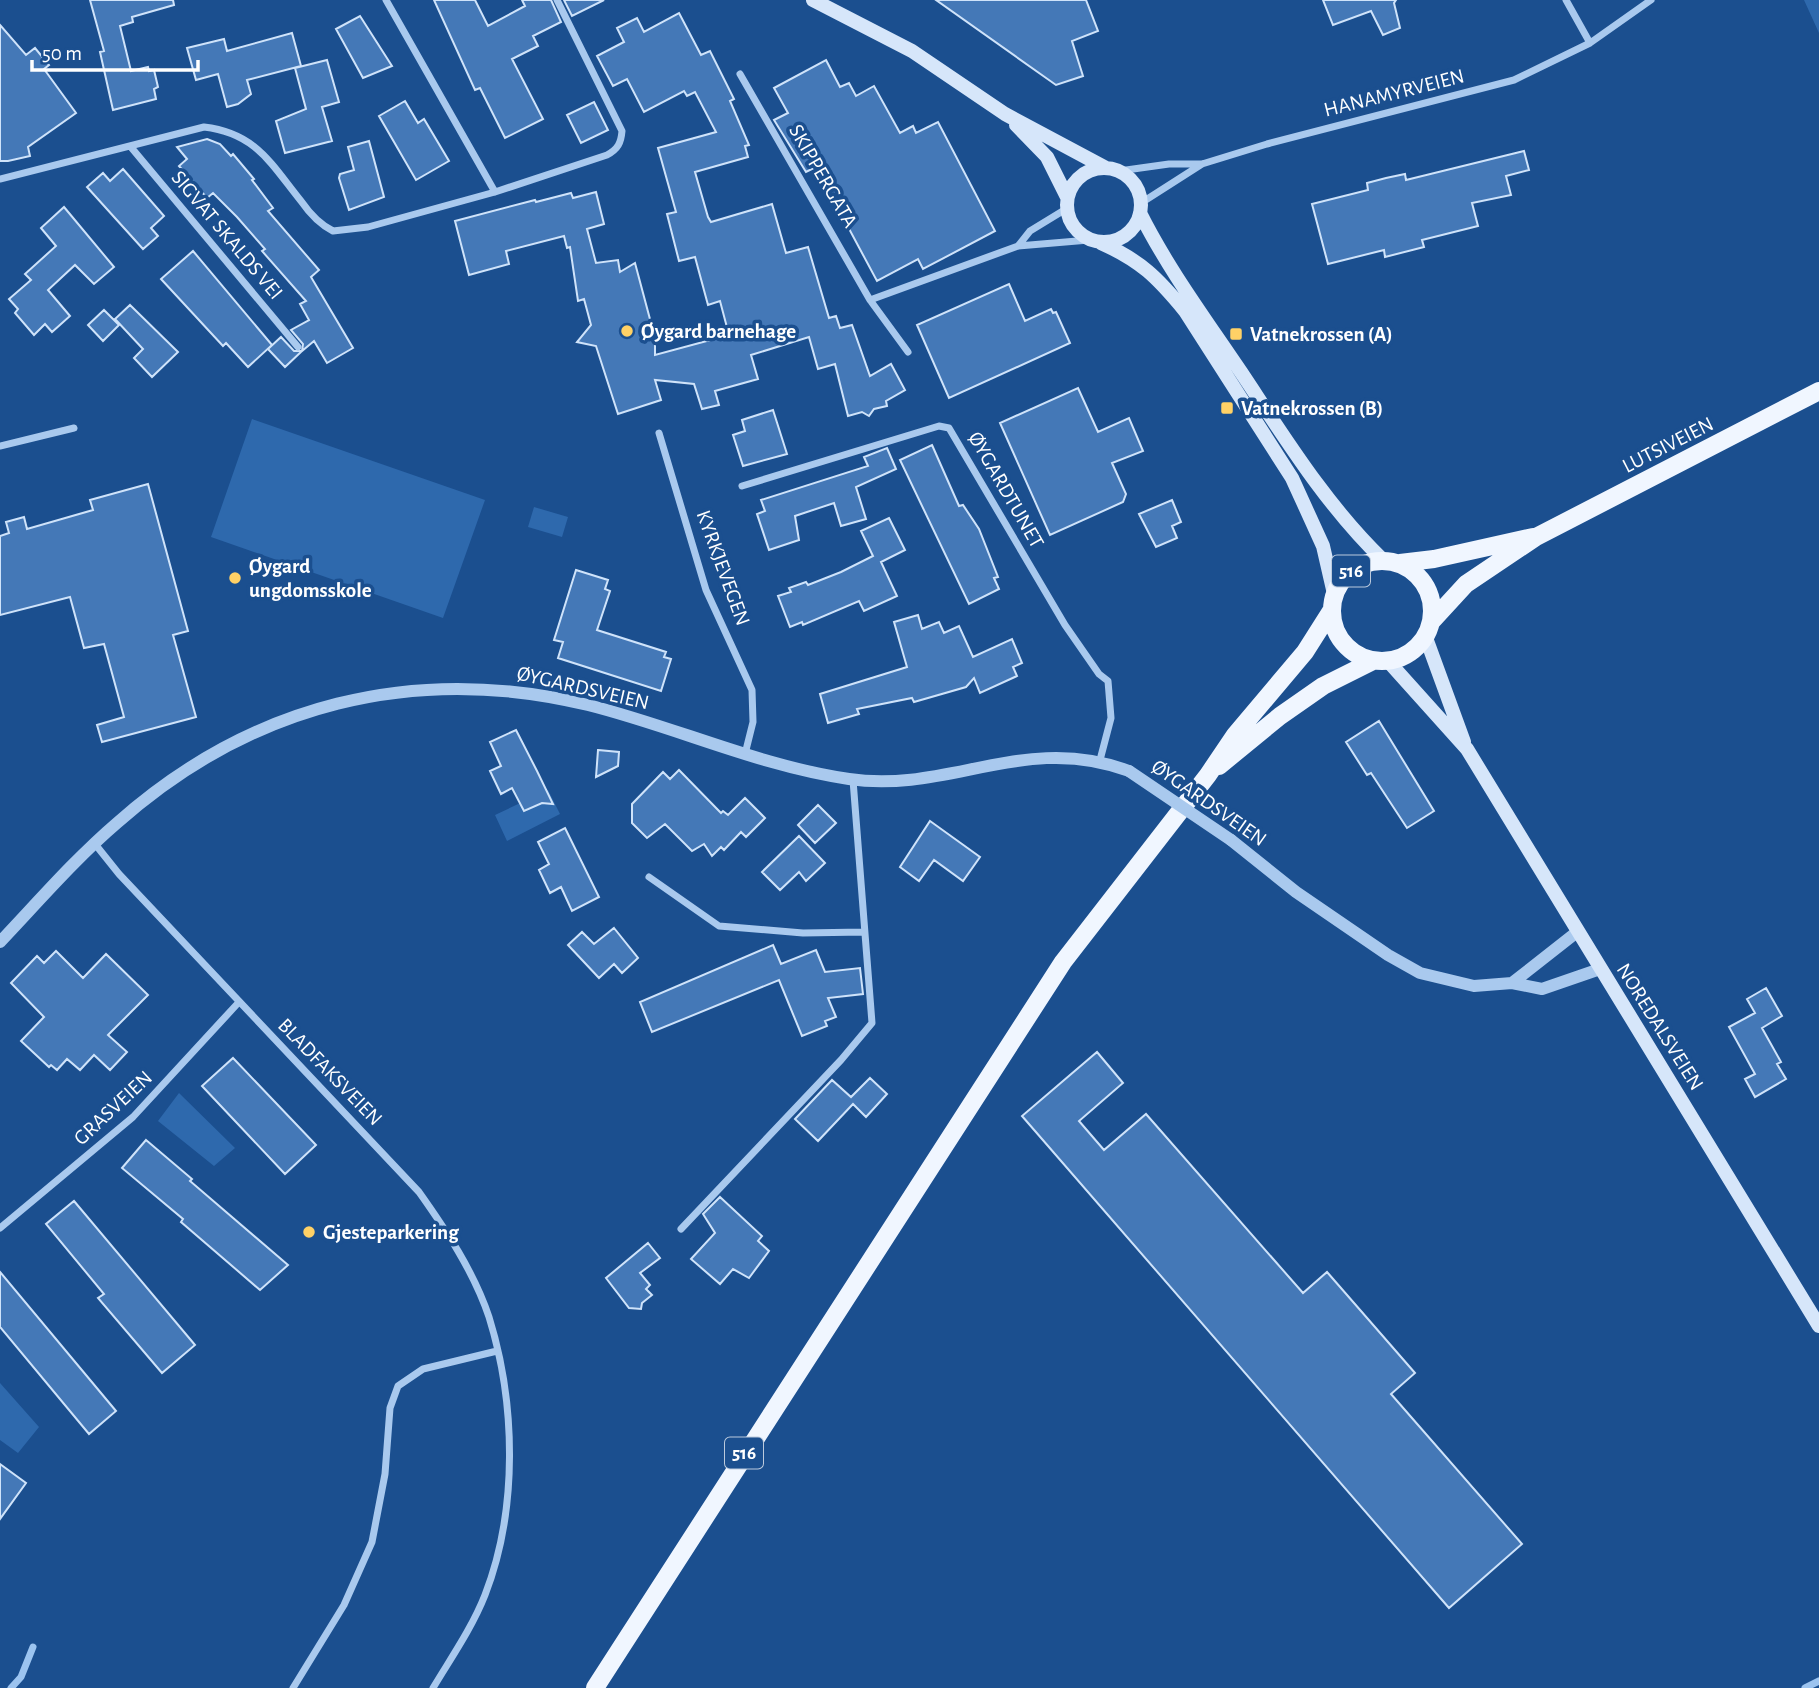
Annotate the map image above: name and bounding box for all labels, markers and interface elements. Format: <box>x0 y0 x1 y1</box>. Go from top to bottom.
scale bar <box>32 28 198 72</box>
text: 50 m <box>42 43 82 64</box>
street label: HANAMYRVEIEN <box>1322 65 1466 121</box>
street label: SKIPPERGATA <box>785 121 861 231</box>
street label: SIGVAT SKALDS VEI <box>167 167 287 303</box>
place label: Øygard barnehage <box>641 321 796 342</box>
marker: Øygard barnehage <box>619 323 635 339</box>
place label: Vatnekrossen (A) <box>1250 324 1393 345</box>
marker: Vatnekrossen (A) <box>1228 326 1244 342</box>
place label: Vatnekrossen (B) <box>1241 398 1383 419</box>
marker: Vatnekrossen (B) <box>1219 400 1235 416</box>
street label: LUTSIVEIEN <box>1619 413 1717 477</box>
street label: ØYGARDTUNET <box>964 428 1048 552</box>
street label: KYRKJEVEGEN <box>692 508 754 628</box>
place label: Øygard ungdomsskole <box>249 556 372 601</box>
road number: 516 <box>1332 556 1370 586</box>
marker: Øygard ungdomsskole <box>227 570 243 586</box>
street label: ØYGARDSVEIEN <box>515 663 651 713</box>
street label: ØYGARDSVEIEN <box>1148 756 1270 850</box>
street label: NOREDALSVEIEN <box>1613 960 1707 1094</box>
street label: BLADFAKSVEIEN <box>274 1014 386 1130</box>
street label: GRASVEIEN <box>70 1067 156 1149</box>
place label: Gjesteparkering <box>323 1222 459 1243</box>
marker: Gjesteparkering <box>301 1224 317 1240</box>
road number: 516 <box>725 1438 763 1469</box>

